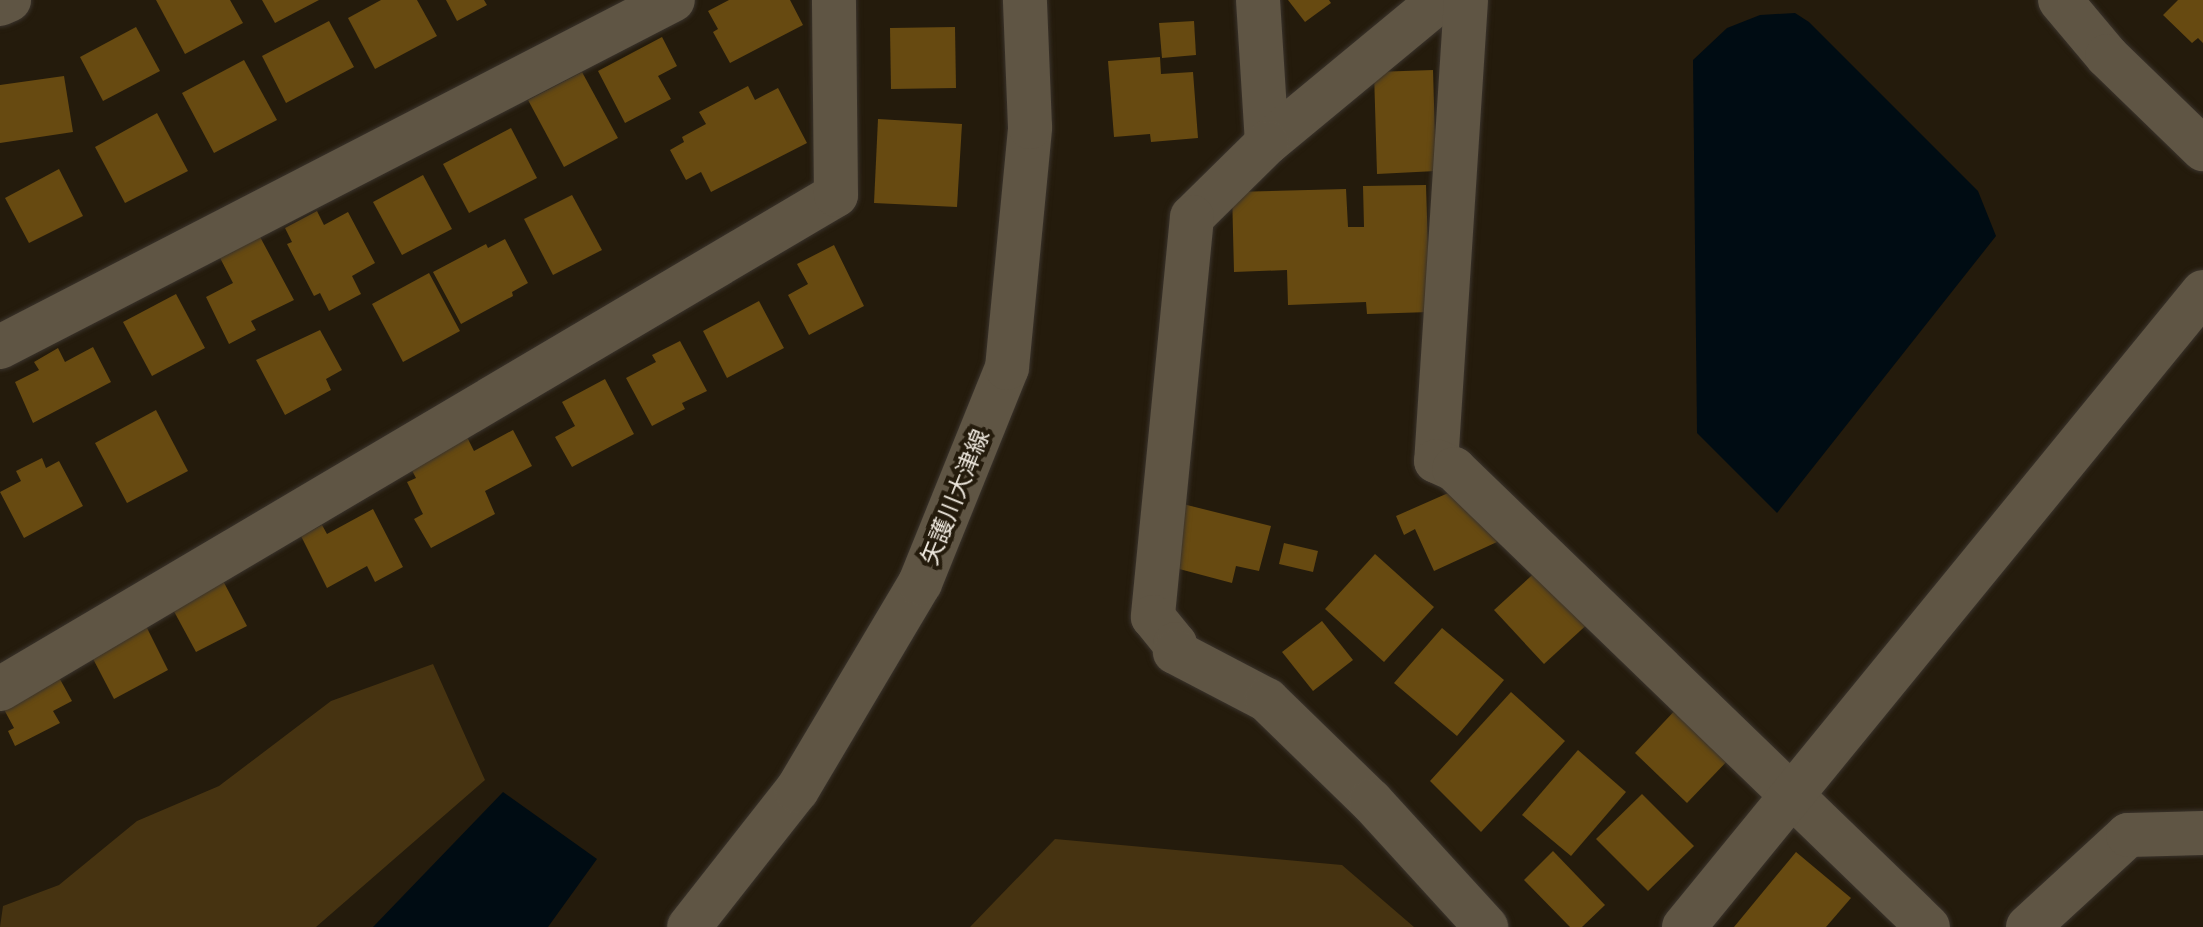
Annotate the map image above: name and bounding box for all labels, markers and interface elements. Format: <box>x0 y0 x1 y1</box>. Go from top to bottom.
street label: 矢護川大津線 <box>915 425 995 569</box>

